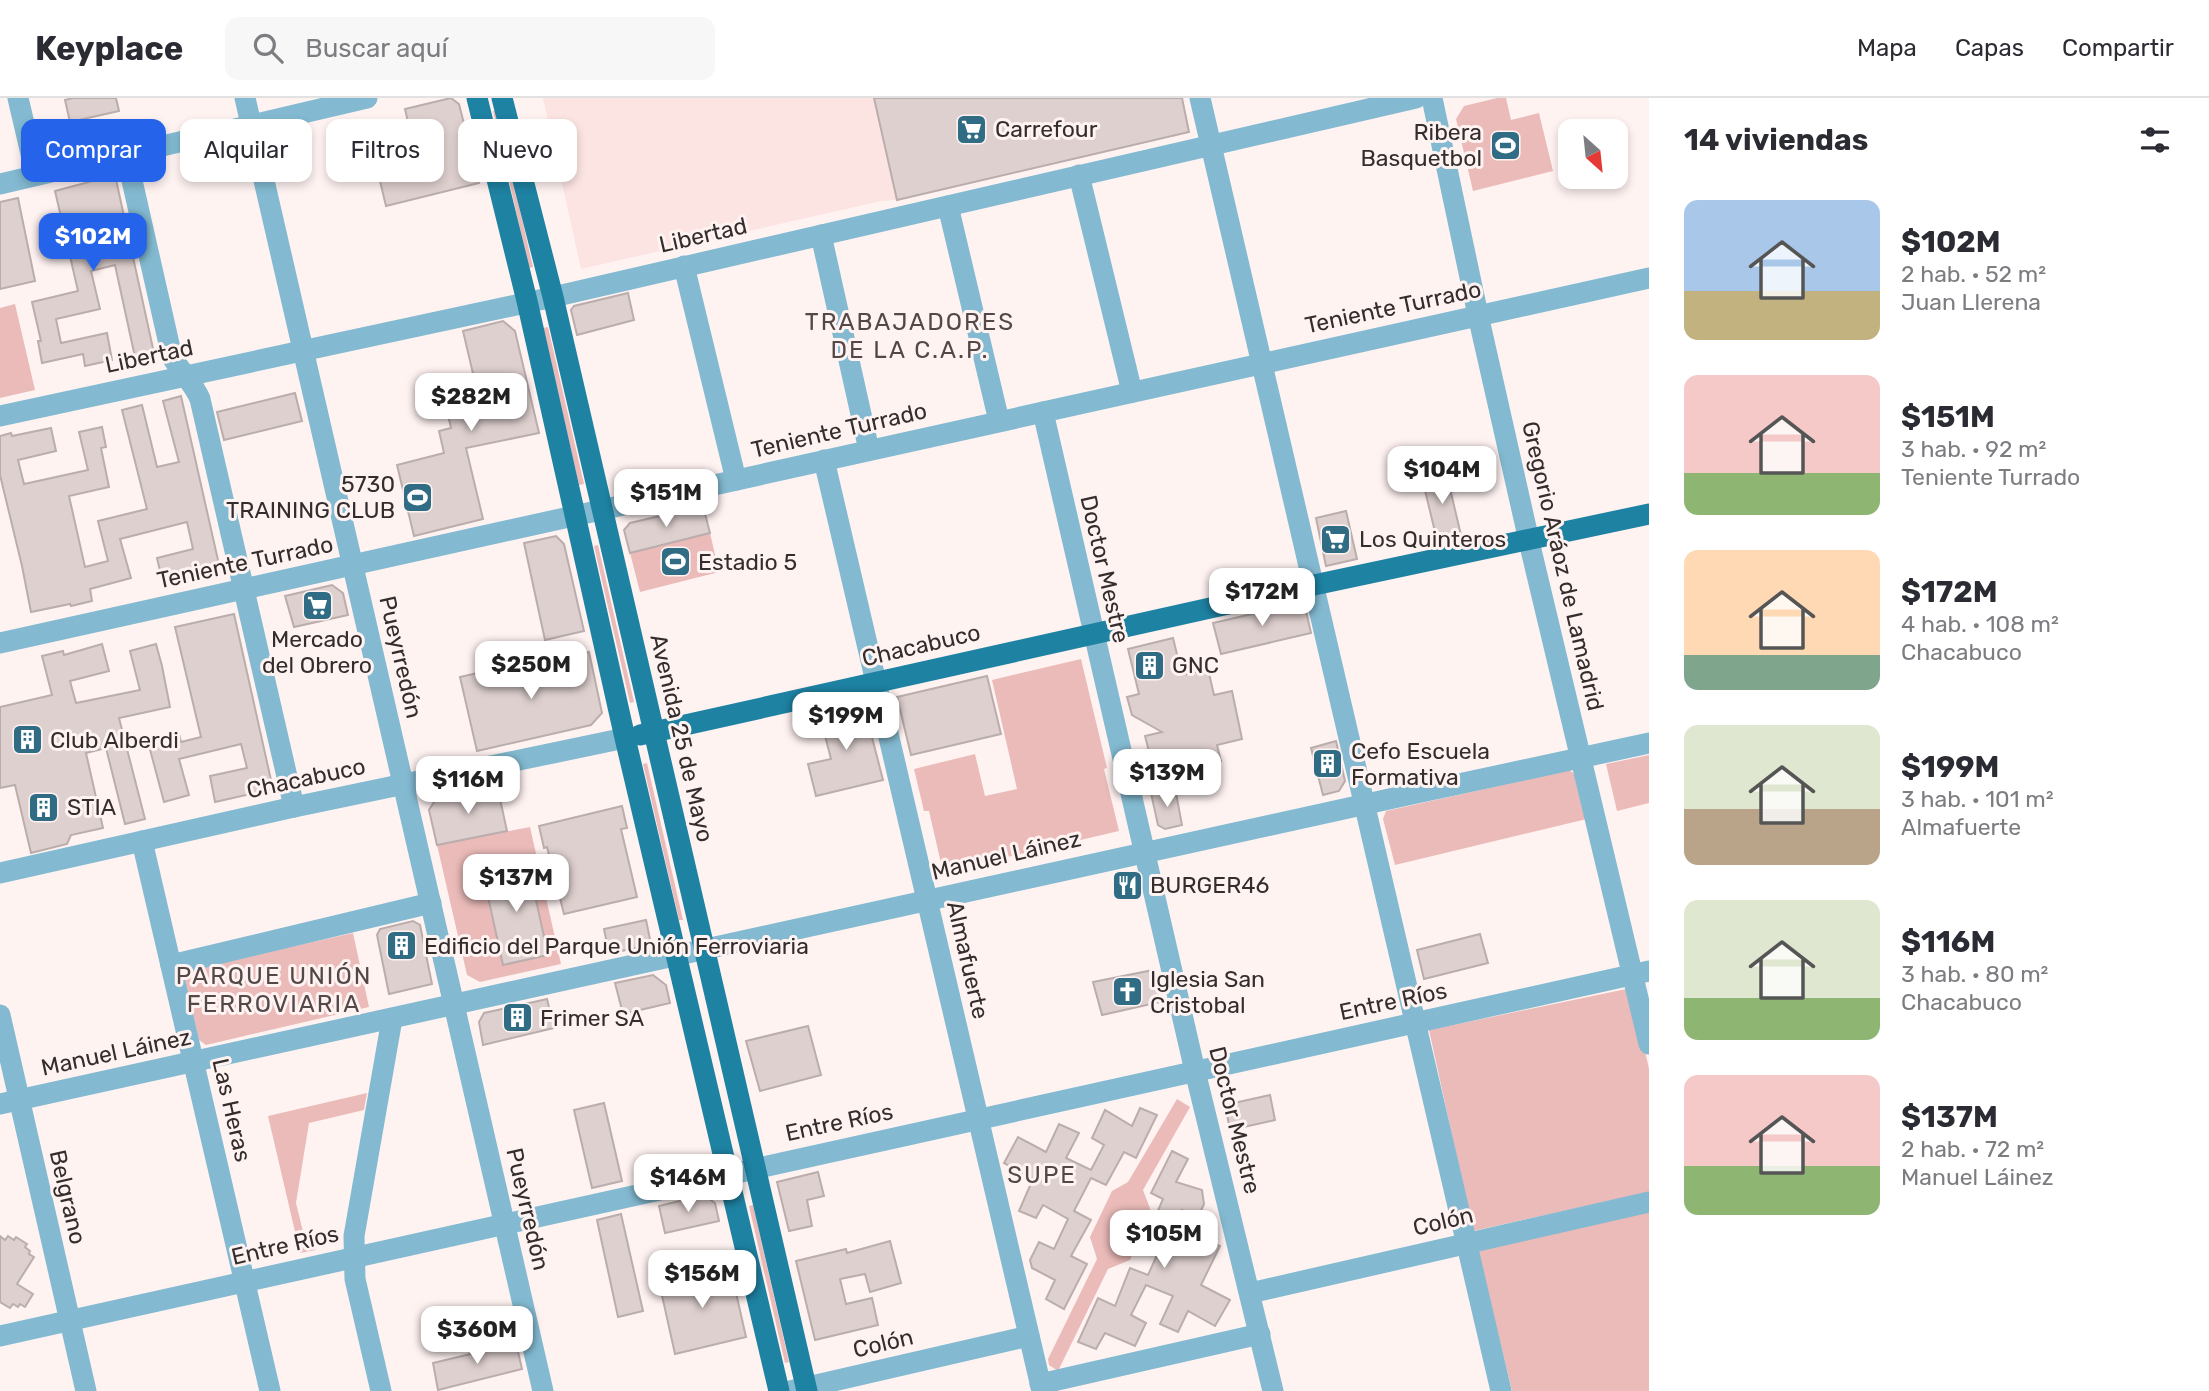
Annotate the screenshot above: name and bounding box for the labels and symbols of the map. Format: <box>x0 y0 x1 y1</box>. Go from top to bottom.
supermarket icon: Carrefour <box>955 112 989 146</box>
place label: Carrefour <box>995 115 1098 143</box>
place label: Ribera Basquetbol <box>1360 118 1482 172</box>
north arrow <box>1558 119 1628 189</box>
sports icon: Ribera Basquetbol <box>1488 128 1522 162</box>
street label: Libertad <box>656 211 750 259</box>
pin: $102M <box>44 214 142 273</box>
street label: Teniente Turrado <box>1302 275 1484 339</box>
district label: TRABAJADORES DE LA C.A.P. <box>805 308 1015 364</box>
street label: Libertad <box>102 333 196 379</box>
pin: $282M <box>422 374 520 433</box>
street label: Teniente Turrado <box>748 396 930 464</box>
street label: Gregorio Aráoz de Lamadrid <box>1516 419 1610 713</box>
pin: $104M <box>1393 446 1491 506</box>
place label: 5730 TRAINING CLUB <box>226 470 395 524</box>
pin: $151M <box>617 470 715 529</box>
sports icon: 5730 TRAINING CLUB <box>401 480 435 514</box>
street label: Doctor Mestre <box>1074 492 1136 646</box>
supermarket icon: Los Quinteros <box>1319 522 1353 556</box>
place label: Los Quinteros <box>1359 525 1506 553</box>
street label: Teniente Turrado <box>154 530 336 594</box>
sports icon: Estadio 5 <box>658 545 692 579</box>
place label: Estadio 5 <box>698 548 797 576</box>
pin: $172M <box>1213 568 1311 628</box>
supermarket icon: Mercado del Obrero <box>300 588 334 622</box>
street label: Pueyrredón <box>373 593 429 721</box>
street label: Chacabuco <box>859 618 983 672</box>
place label: Mercado del Obrero <box>262 625 372 679</box>
street label: Avenida 25 de Mayo <box>644 631 720 845</box>
pin: $250M <box>482 642 580 701</box>
building icon: GNC <box>1132 648 1166 682</box>
place label: GNC <box>1172 651 1219 679</box>
pin: $199M <box>797 692 895 752</box>
building icon: Club Alberdi <box>10 723 44 757</box>
place label: Club Alberdi <box>50 726 179 754</box>
place label: Cefo Escuela Formativa <box>1351 737 1490 791</box>
building icon: Cefo Escuela Formativa <box>1311 747 1345 781</box>
pin: $139M <box>1118 750 1216 809</box>
street label: Chacabuco <box>244 752 368 804</box>
pin: $116M <box>419 756 517 816</box>
building icon: STIA <box>27 790 61 824</box>
place label: STIA <box>67 793 116 821</box>
street label: Manuel Láinez <box>929 824 1083 886</box>
pin: $137M <box>467 854 565 914</box>
restaurant icon: BURGER46 <box>1110 868 1144 902</box>
place label: BURGER46 <box>1150 871 1269 899</box>
street label: Almafuerte <box>941 898 995 1022</box>
building icon: Edificio del Parque Unión Ferroviaria <box>384 929 418 963</box>
place label: Edificio del Parque Unión Ferroviaria <box>424 932 809 960</box>
district label: PARQUE UNIÓN FERROVIARIA <box>176 962 372 1018</box>
place label: Iglesia San Cristobal <box>1150 965 1265 1019</box>
church icon: Iglesia San Cristobal <box>1110 975 1144 1009</box>
street label: Entre Ríos <box>1337 976 1449 1026</box>
building icon: Frimer SA <box>500 1001 534 1035</box>
place label: Frimer SA <box>540 1004 644 1032</box>
street label: Manuel Láinez <box>38 1022 194 1082</box>
street label: Doctor Mestre <box>1203 1043 1267 1197</box>
street label: Las Heras <box>207 1056 257 1164</box>
street label: Entre Ríos <box>783 1097 895 1147</box>
street label: Pueyrredón <box>500 1145 556 1273</box>
street label: Belgrano <box>44 1147 92 1247</box>
pin: $146M <box>639 1154 737 1214</box>
district label: SUPE <box>1007 1161 1077 1189</box>
street label: Colón <box>1410 1200 1476 1242</box>
pin: $105M <box>1115 1210 1213 1270</box>
street label: Entre Ríos <box>229 1219 341 1271</box>
pin: $156M <box>653 1250 751 1310</box>
pin: $360M <box>428 1306 526 1366</box>
street label: Colón <box>850 1322 916 1364</box>

